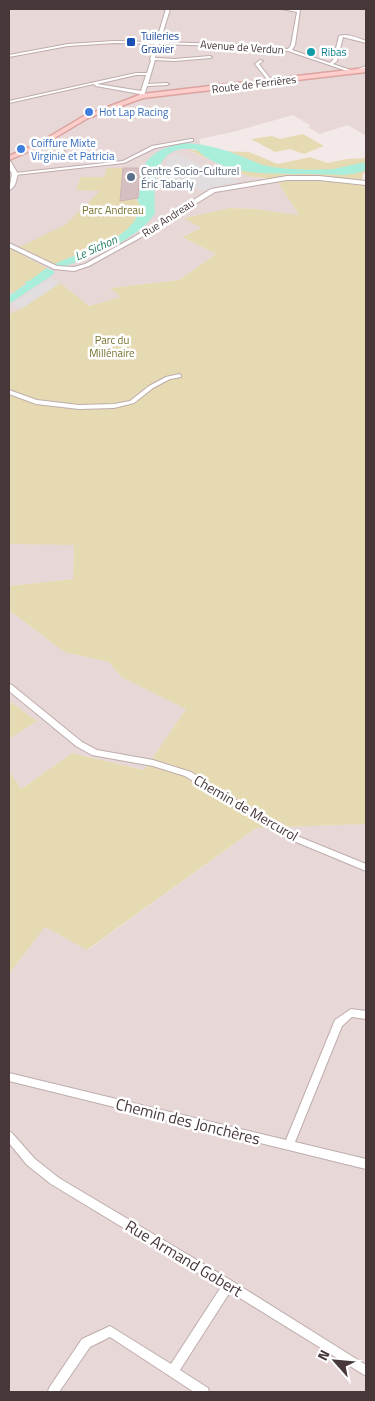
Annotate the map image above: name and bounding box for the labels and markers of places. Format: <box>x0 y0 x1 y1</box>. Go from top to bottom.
place label: Tuileries Gravier <box>141 28 179 57</box>
marker: Tuileries Gravier <box>125 36 137 48</box>
place label: Ribas <box>321 44 347 60</box>
marker: Ribas <box>305 46 317 58</box>
place label: Hot Lap Racing <box>99 104 169 120</box>
marker: Hot Lap Racing <box>83 106 95 118</box>
place label: Coiffure Mixte Virginie et Patricia <box>31 135 115 164</box>
marker: Coiffure Mixte Virginie et Patricia <box>15 143 27 155</box>
place label: Centre Socio-Culturel Éric Tabarly <box>141 163 239 192</box>
marker: Centre Socio-Culturel Éric Tabarly <box>125 171 137 183</box>

